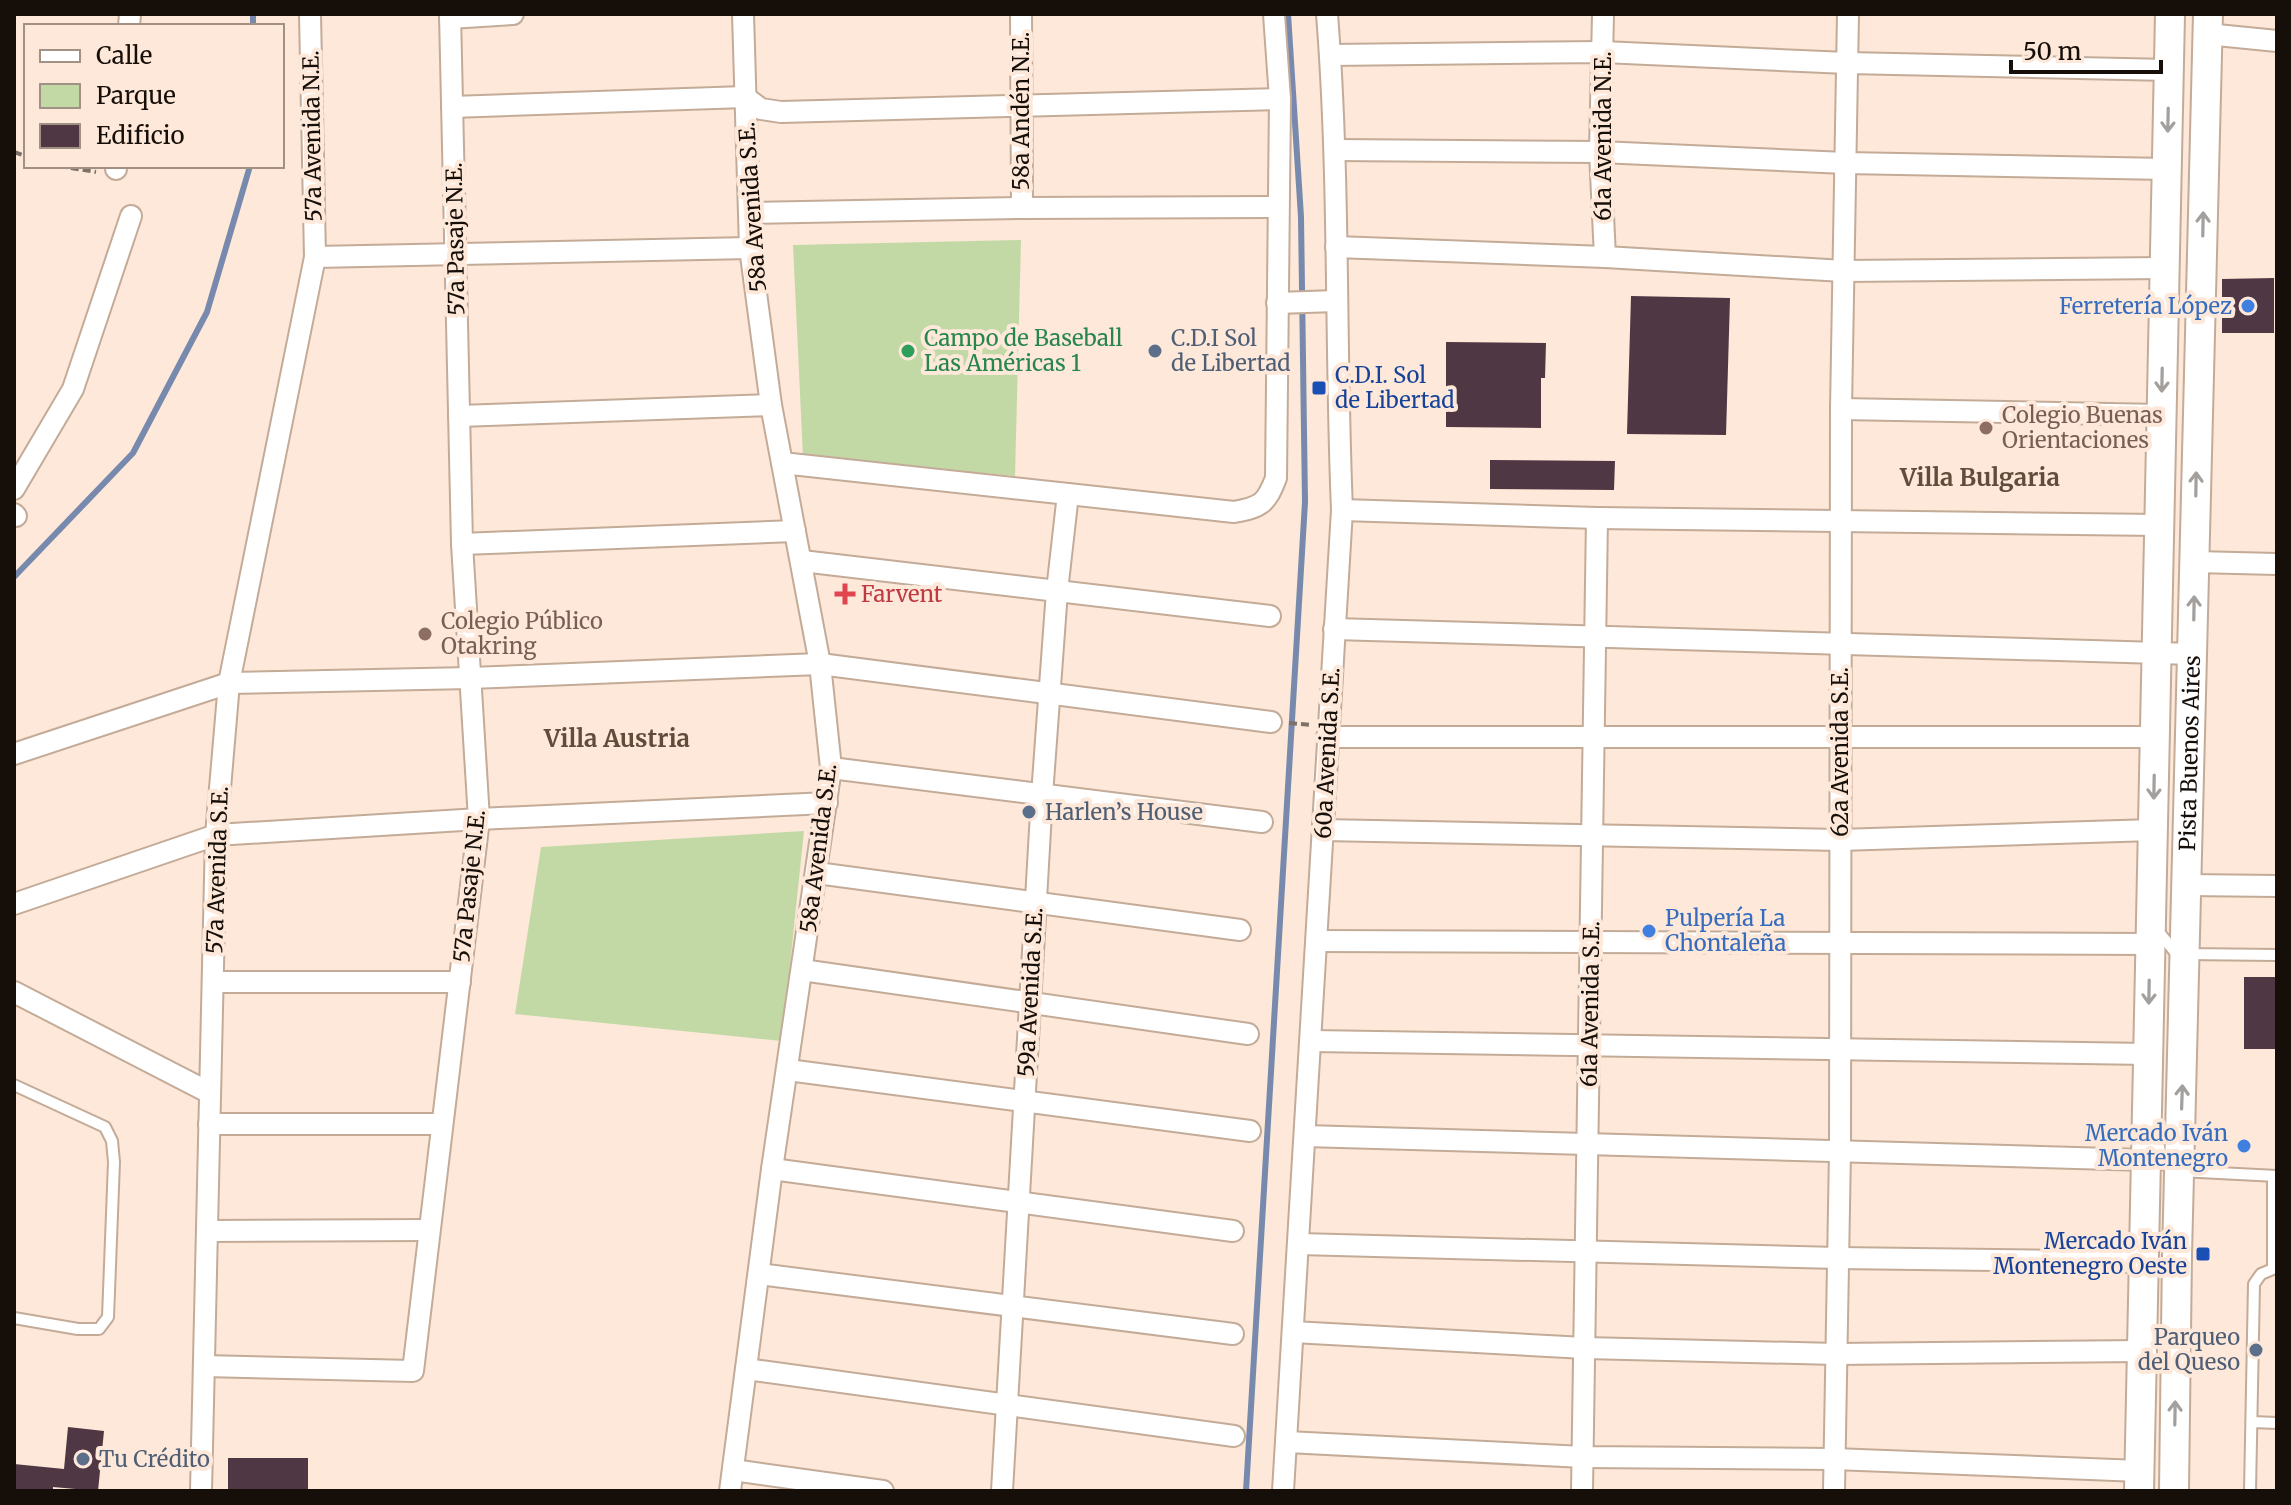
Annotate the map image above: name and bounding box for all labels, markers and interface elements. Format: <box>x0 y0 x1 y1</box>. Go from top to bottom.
legend <box>24 24 284 168</box>
scale bar <box>2011 24 2161 74</box>
street label: 58a Andén N.E. <box>1007 32 1035 190</box>
text: 50 m <box>2023 36 2082 67</box>
text: Calle <box>96 40 152 71</box>
street label: 57a Avenida N.E. <box>297 50 327 222</box>
street label: 61a Avenida N.E. <box>1589 51 1617 221</box>
text: Parque <box>96 80 176 111</box>
one-way arrow <box>2160 106 2176 133</box>
text: Edificio <box>96 120 184 151</box>
street label: 58a Avenida S.E. <box>732 121 772 293</box>
street label: 57a Pasaje N.E. <box>440 162 470 316</box>
one-way arrow <box>2195 211 2210 238</box>
place label: Ferretería López <box>2059 292 2232 320</box>
marker: Ferretería López <box>2239 297 2257 315</box>
place label: Campo de Baseball Las Américas 1 <box>924 324 1123 377</box>
place label: C.D.I Sol de Libertad <box>1171 324 1291 377</box>
marker: Campo de Baseball Las Américas 1 <box>899 342 917 360</box>
marker: C.D.I Sol de Libertad <box>1146 342 1164 360</box>
place label: C.D.I. Sol de Libertad <box>1335 361 1455 414</box>
one-way arrow <box>2155 366 2170 393</box>
marker: C.D.I. Sol de Libertad <box>1310 379 1328 397</box>
place label: Colegio Buenas Orientaciones <box>2002 401 2163 454</box>
marker: Colegio Buenas Orientaciones <box>1977 419 1995 437</box>
district label: Villa Bulgaria <box>1899 462 2060 493</box>
one-way arrow <box>2189 471 2204 498</box>
place label: Farvent <box>861 580 943 608</box>
marker: Farvent <box>836 585 854 603</box>
one-way arrow <box>2186 595 2201 622</box>
place label: Colegio Público Otakring <box>441 607 603 660</box>
marker: Colegio Público Otakring <box>416 625 434 643</box>
street label: Pista Buenos Aires <box>2173 655 2206 851</box>
street label: 60a Avenida S.E. <box>1309 666 1345 840</box>
street label: 62a Avenida S.E. <box>1826 667 1854 837</box>
district label: Villa Austria <box>543 723 690 754</box>
street label: 58a Avenida S.E. <box>794 762 842 934</box>
one-way arrow <box>2146 773 2162 800</box>
street label: 57a Avenida S.E. <box>200 786 234 954</box>
place label: Harlen’s House <box>1045 798 1203 826</box>
marker: Harlen’s House <box>1020 803 1038 821</box>
street label: 57a Pasaje N.E. <box>447 808 491 964</box>
place label: Pulpería La Chontaleña <box>1665 904 1786 957</box>
street label: 59a Avenida S.E. <box>1012 906 1048 1078</box>
street label: 61a Avenida S.E. <box>1575 921 1605 1087</box>
marker: Pulpería La Chontaleña <box>1640 922 1658 940</box>
one-way arrow <box>2141 978 2157 1005</box>
one-way arrow <box>2174 1084 2190 1111</box>
place label: Mercado Iván Montenegro <box>2085 1119 2228 1172</box>
marker: Mercado Iván Montenegro <box>2235 1137 2253 1155</box>
place label: Mercado Iván Montenegro Oeste <box>1993 1227 2187 1280</box>
marker: Mercado Iván Montenegro Oeste <box>2194 1245 2212 1263</box>
place label: Parqueo del Queso <box>2138 1323 2240 1376</box>
marker: Parqueo del Queso <box>2247 1341 2265 1359</box>
one-way arrow <box>2167 1400 2183 1427</box>
place label: Tu Crédito <box>99 1445 210 1473</box>
marker: Tu Crédito <box>74 1450 92 1468</box>

